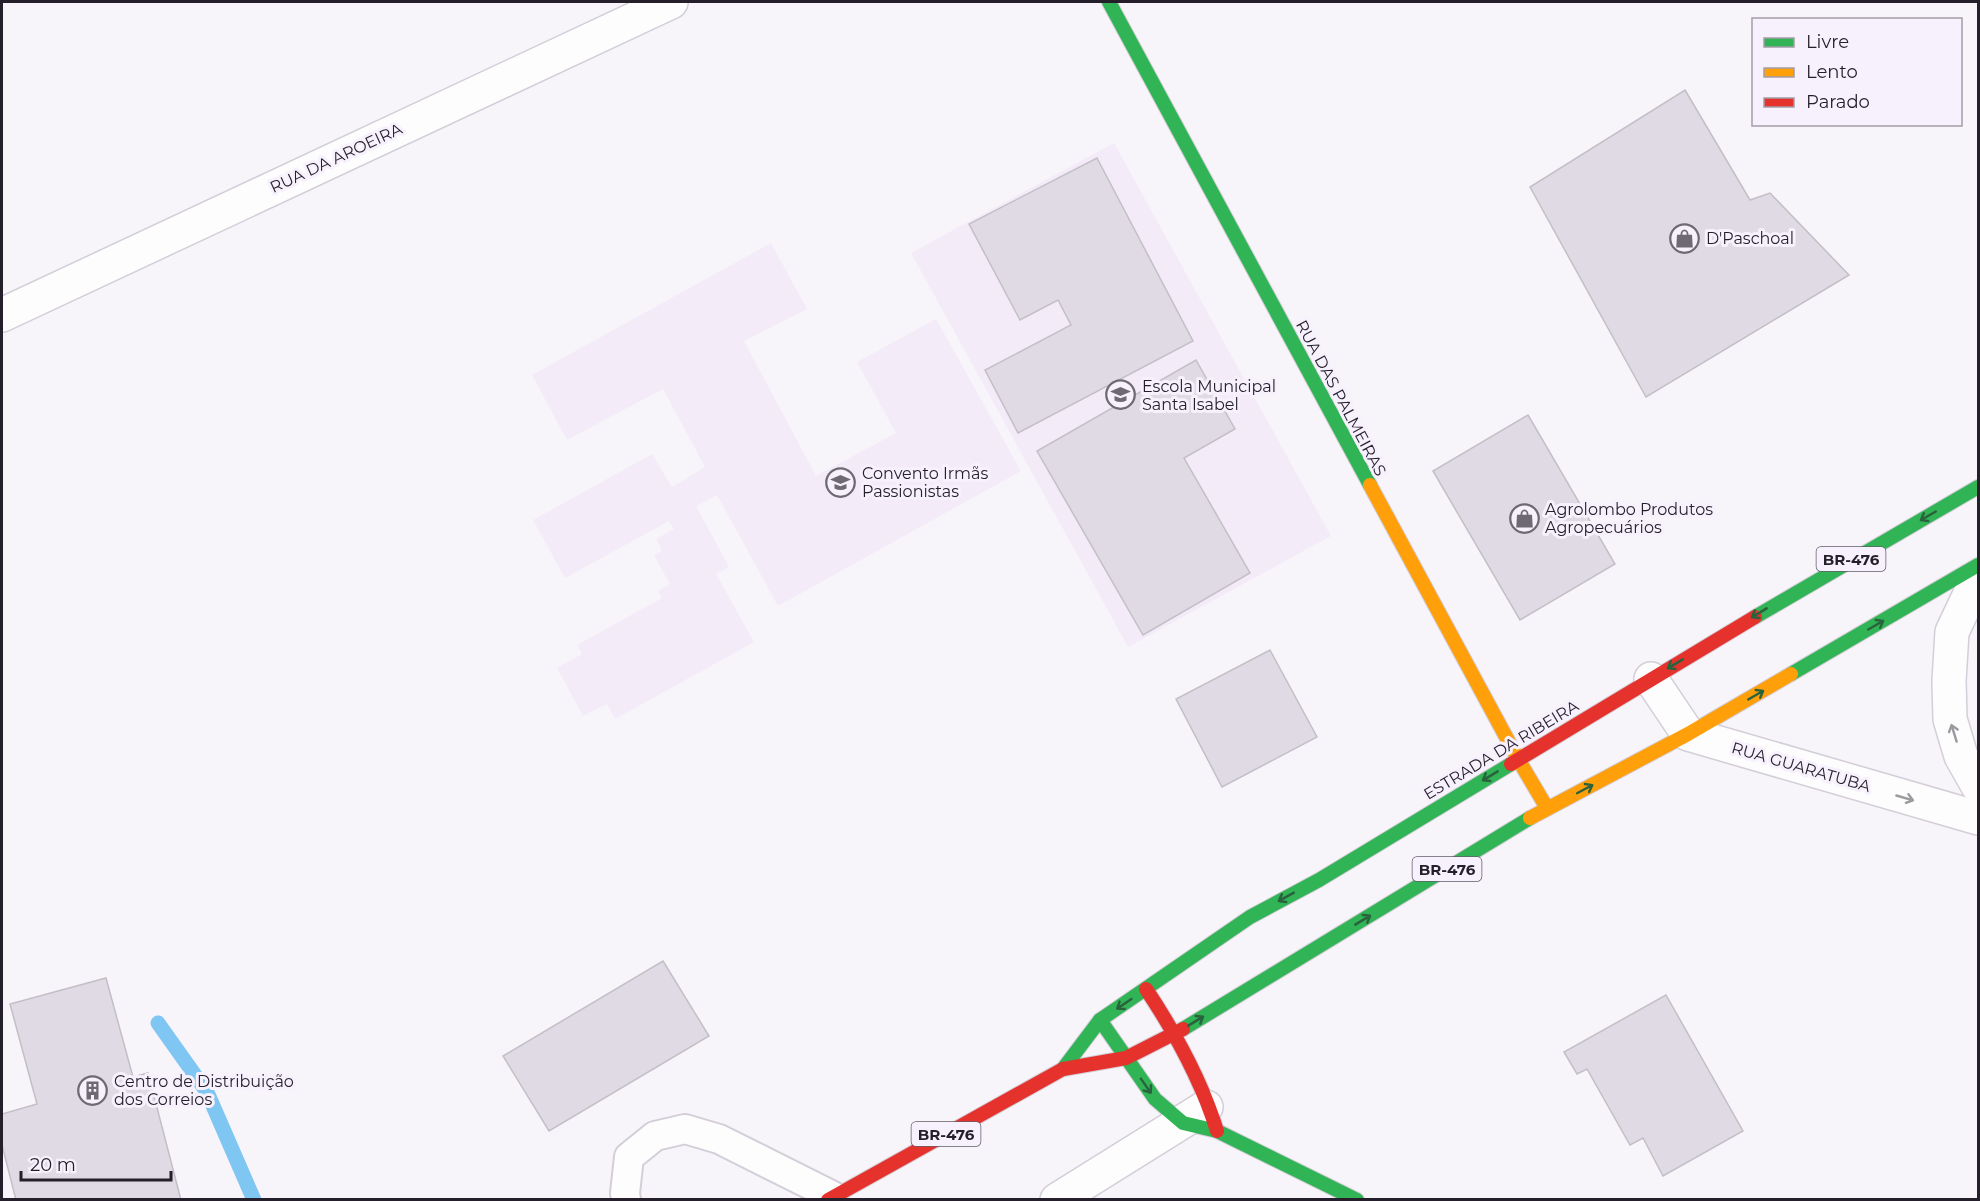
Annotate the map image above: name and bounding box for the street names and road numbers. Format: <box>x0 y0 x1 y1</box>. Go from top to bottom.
street label: RUA DA AROEIRA <box>267 119 405 197</box>
street label: RUA DAS PALMEIRAS <box>1292 317 1390 479</box>
road number: BR-476 <box>1816 547 1886 571</box>
street label: ESTRADA DA RIBEIRA <box>1420 696 1582 804</box>
street label: RUA GUARATUBA <box>1729 738 1873 796</box>
road number: BR-476 <box>1412 857 1482 881</box>
road number: BR-476 <box>912 1122 980 1146</box>

